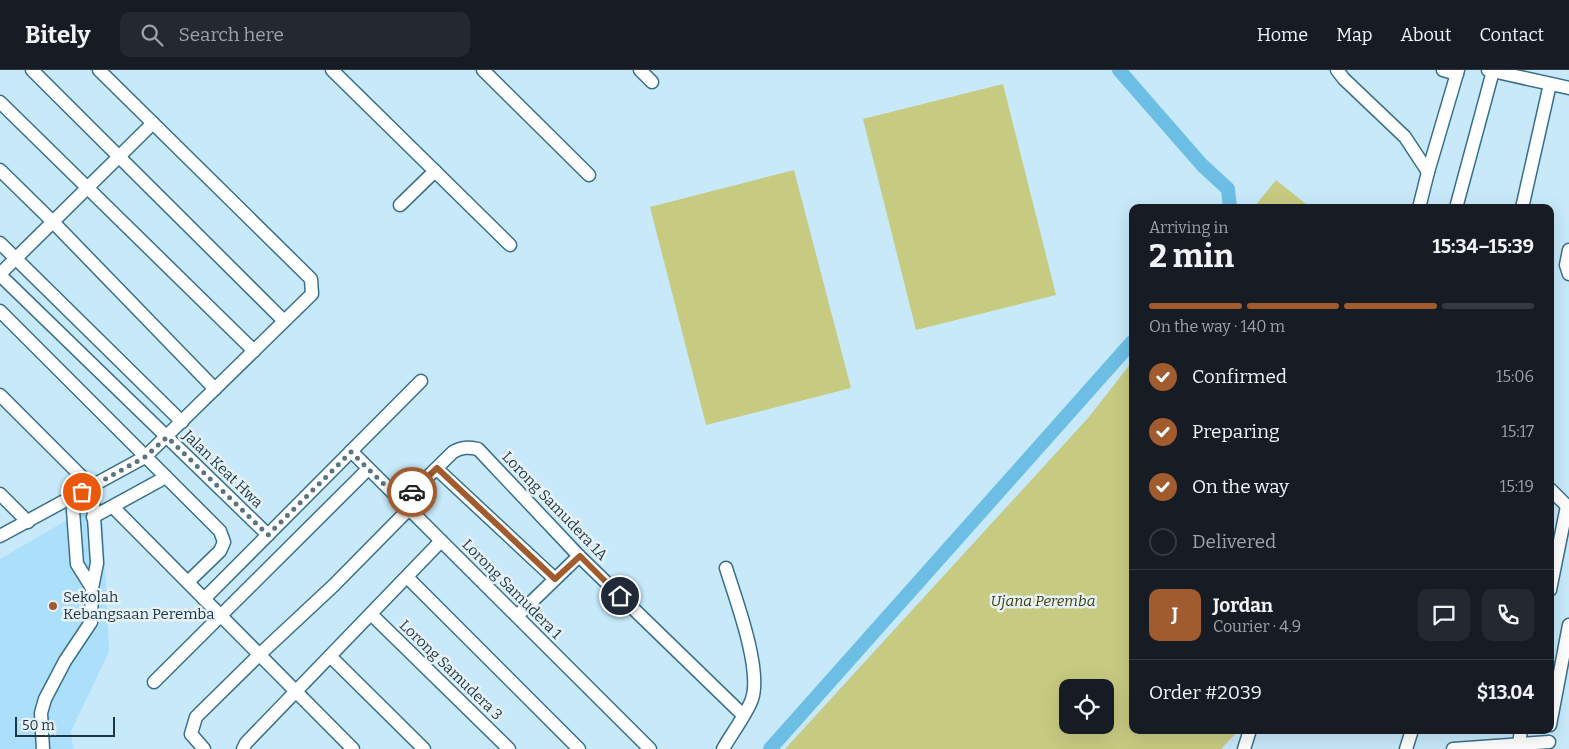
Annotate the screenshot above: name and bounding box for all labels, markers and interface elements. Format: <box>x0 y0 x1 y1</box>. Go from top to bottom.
search box <box>120 12 470 57</box>
text: Bitely <box>25 21 90 49</box>
icon: search <box>138 21 166 49</box>
text: Search here <box>178 23 284 46</box>
text: Home <box>1257 24 1308 46</box>
text: Map <box>1336 24 1372 46</box>
text: About <box>1400 24 1451 46</box>
text: Contact <box>1479 24 1544 46</box>
text: Arriving in <box>1149 218 1228 237</box>
text: 15:34–15:39 <box>1432 235 1534 258</box>
text: 2 min <box>1149 237 1234 275</box>
text: On the way · 140 m <box>1149 317 1285 336</box>
icon: check <box>1149 363 1177 391</box>
text: Confirmed <box>1192 365 1287 388</box>
text: 15:06 <box>1496 367 1534 386</box>
icon: check <box>1149 418 1177 446</box>
text: Preparing <box>1192 420 1280 443</box>
text: 15:17 <box>1501 422 1534 441</box>
street label: Jalan Keat Hwa <box>179 426 267 512</box>
street label: Lorong Samudera 1A <box>498 448 612 564</box>
courier <box>387 467 437 517</box>
pin <box>61 471 103 513</box>
icon: check <box>1149 473 1177 501</box>
text: On the way <box>1192 475 1289 498</box>
text: 15:19 <box>1500 477 1534 496</box>
icon: bag <box>68 478 96 506</box>
icon: car <box>398 478 426 506</box>
text: Delivered <box>1192 530 1276 553</box>
street label: Lorong Samudera 1 <box>458 535 566 643</box>
pin <box>599 575 641 617</box>
icon: home <box>606 582 634 610</box>
place label: Sekolah Kebangsaan Peremba <box>63 588 214 623</box>
button: chat <box>1418 589 1470 641</box>
button: phone <box>1482 589 1534 641</box>
park label: Ujana Peremba <box>991 592 1095 610</box>
text: Jordan <box>1213 594 1273 617</box>
marker: Sekolah Kebangsaan Peremba <box>47 600 59 612</box>
text: J <box>1172 603 1178 626</box>
street label: Lorong Samudera 3 <box>396 616 506 724</box>
text: Courier · 4.9 <box>1213 617 1301 636</box>
map controls <box>1059 679 1114 734</box>
button: locate <box>1059 679 1114 734</box>
text: Order #2039 <box>1149 681 1262 704</box>
text: $13.04 <box>1477 681 1534 704</box>
scale bar <box>15 714 115 737</box>
text: 50 m <box>22 717 55 734</box>

